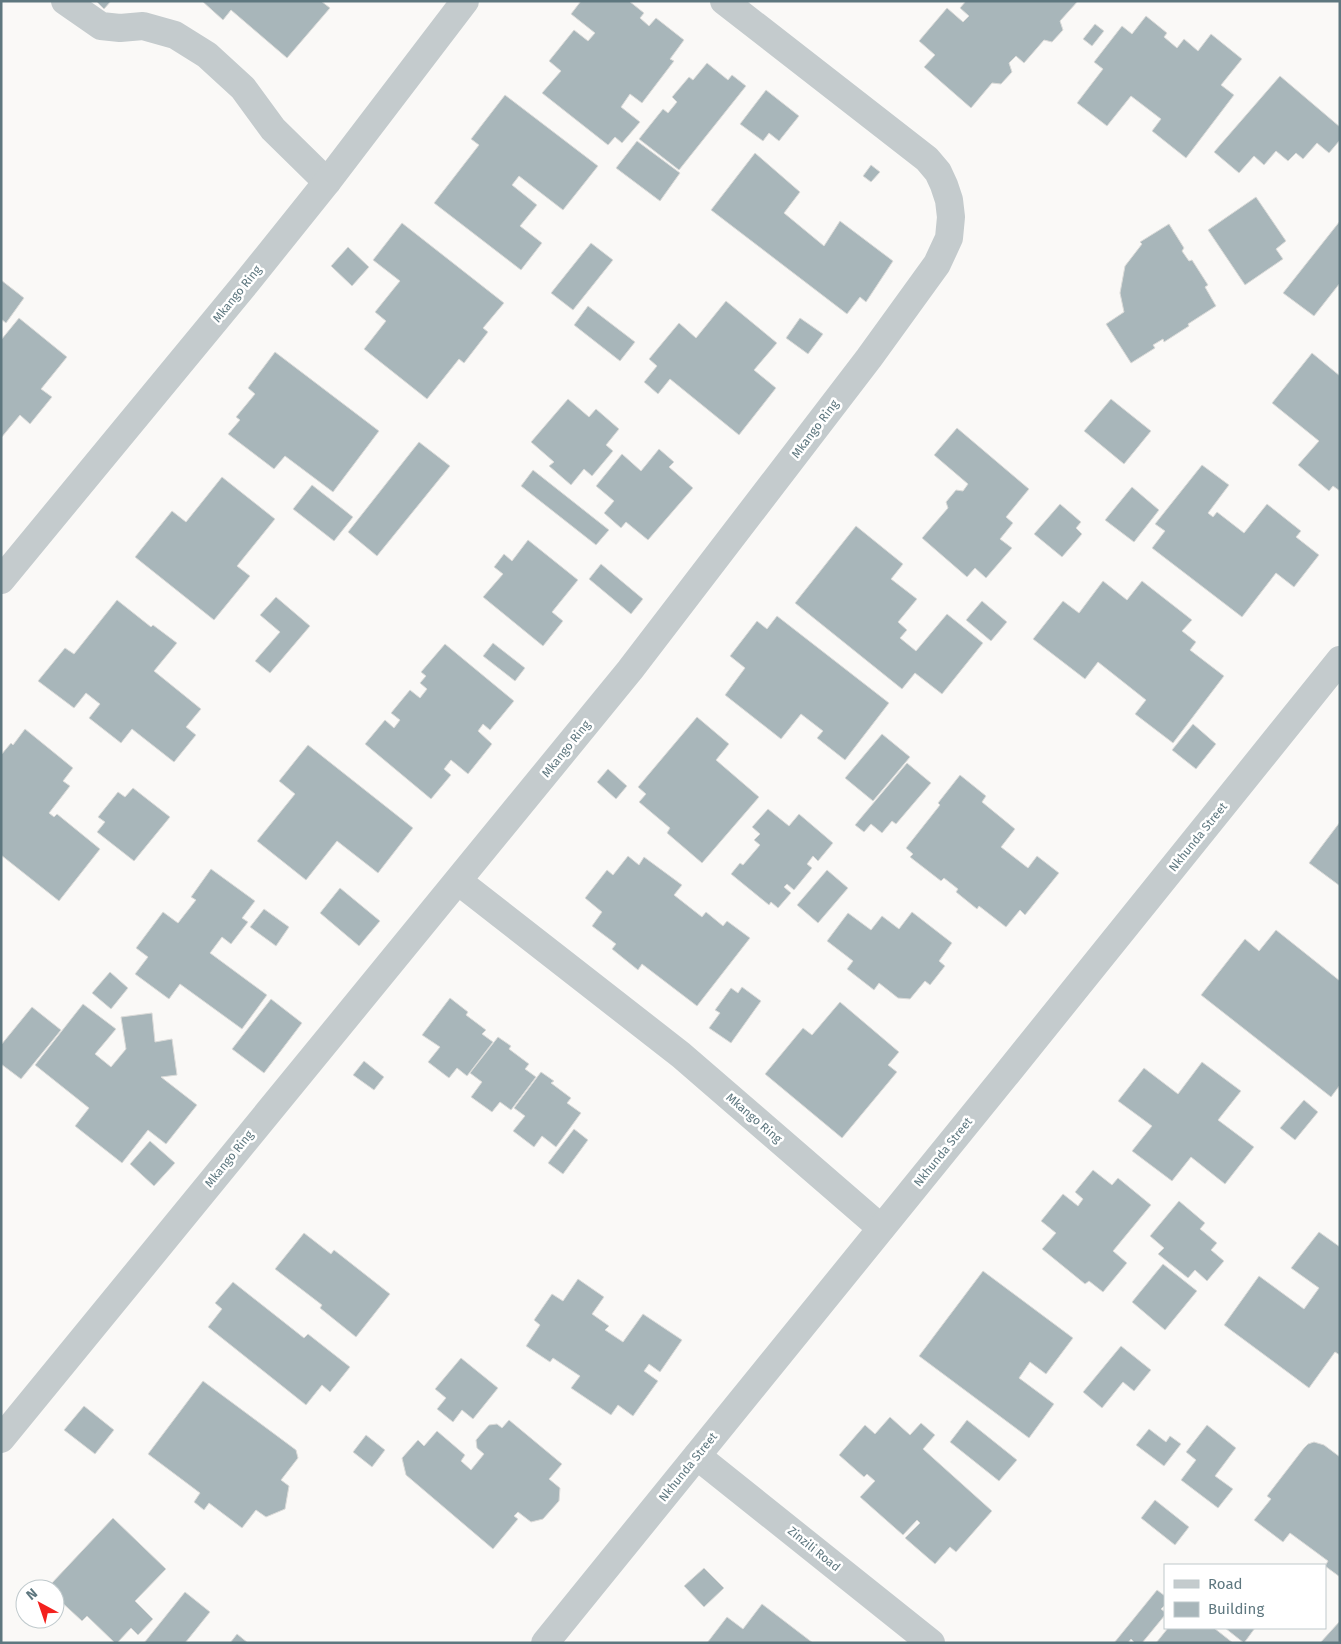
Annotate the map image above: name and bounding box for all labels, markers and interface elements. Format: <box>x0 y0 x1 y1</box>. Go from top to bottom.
street label: Mkango Ring <box>210 262 265 325</box>
street label: Mkango Ring <box>789 397 842 461</box>
street label: Mkango Ring <box>539 717 594 780</box>
street label: Nkhunda Street <box>1166 799 1231 874</box>
street label: Mkango Ring <box>723 1090 785 1146</box>
street label: Nkhunda Street <box>911 1114 976 1189</box>
street label: Mkango Ring <box>202 1127 257 1190</box>
street label: Nkhunda Street <box>656 1429 721 1504</box>
street label: Zinzili Road <box>785 1524 843 1574</box>
legend <box>1164 1564 1326 1629</box>
text: Road <box>1208 1575 1243 1593</box>
north arrow <box>15 1579 65 1629</box>
text: N <box>23 1585 41 1604</box>
text: Building <box>1208 1600 1264 1618</box>

